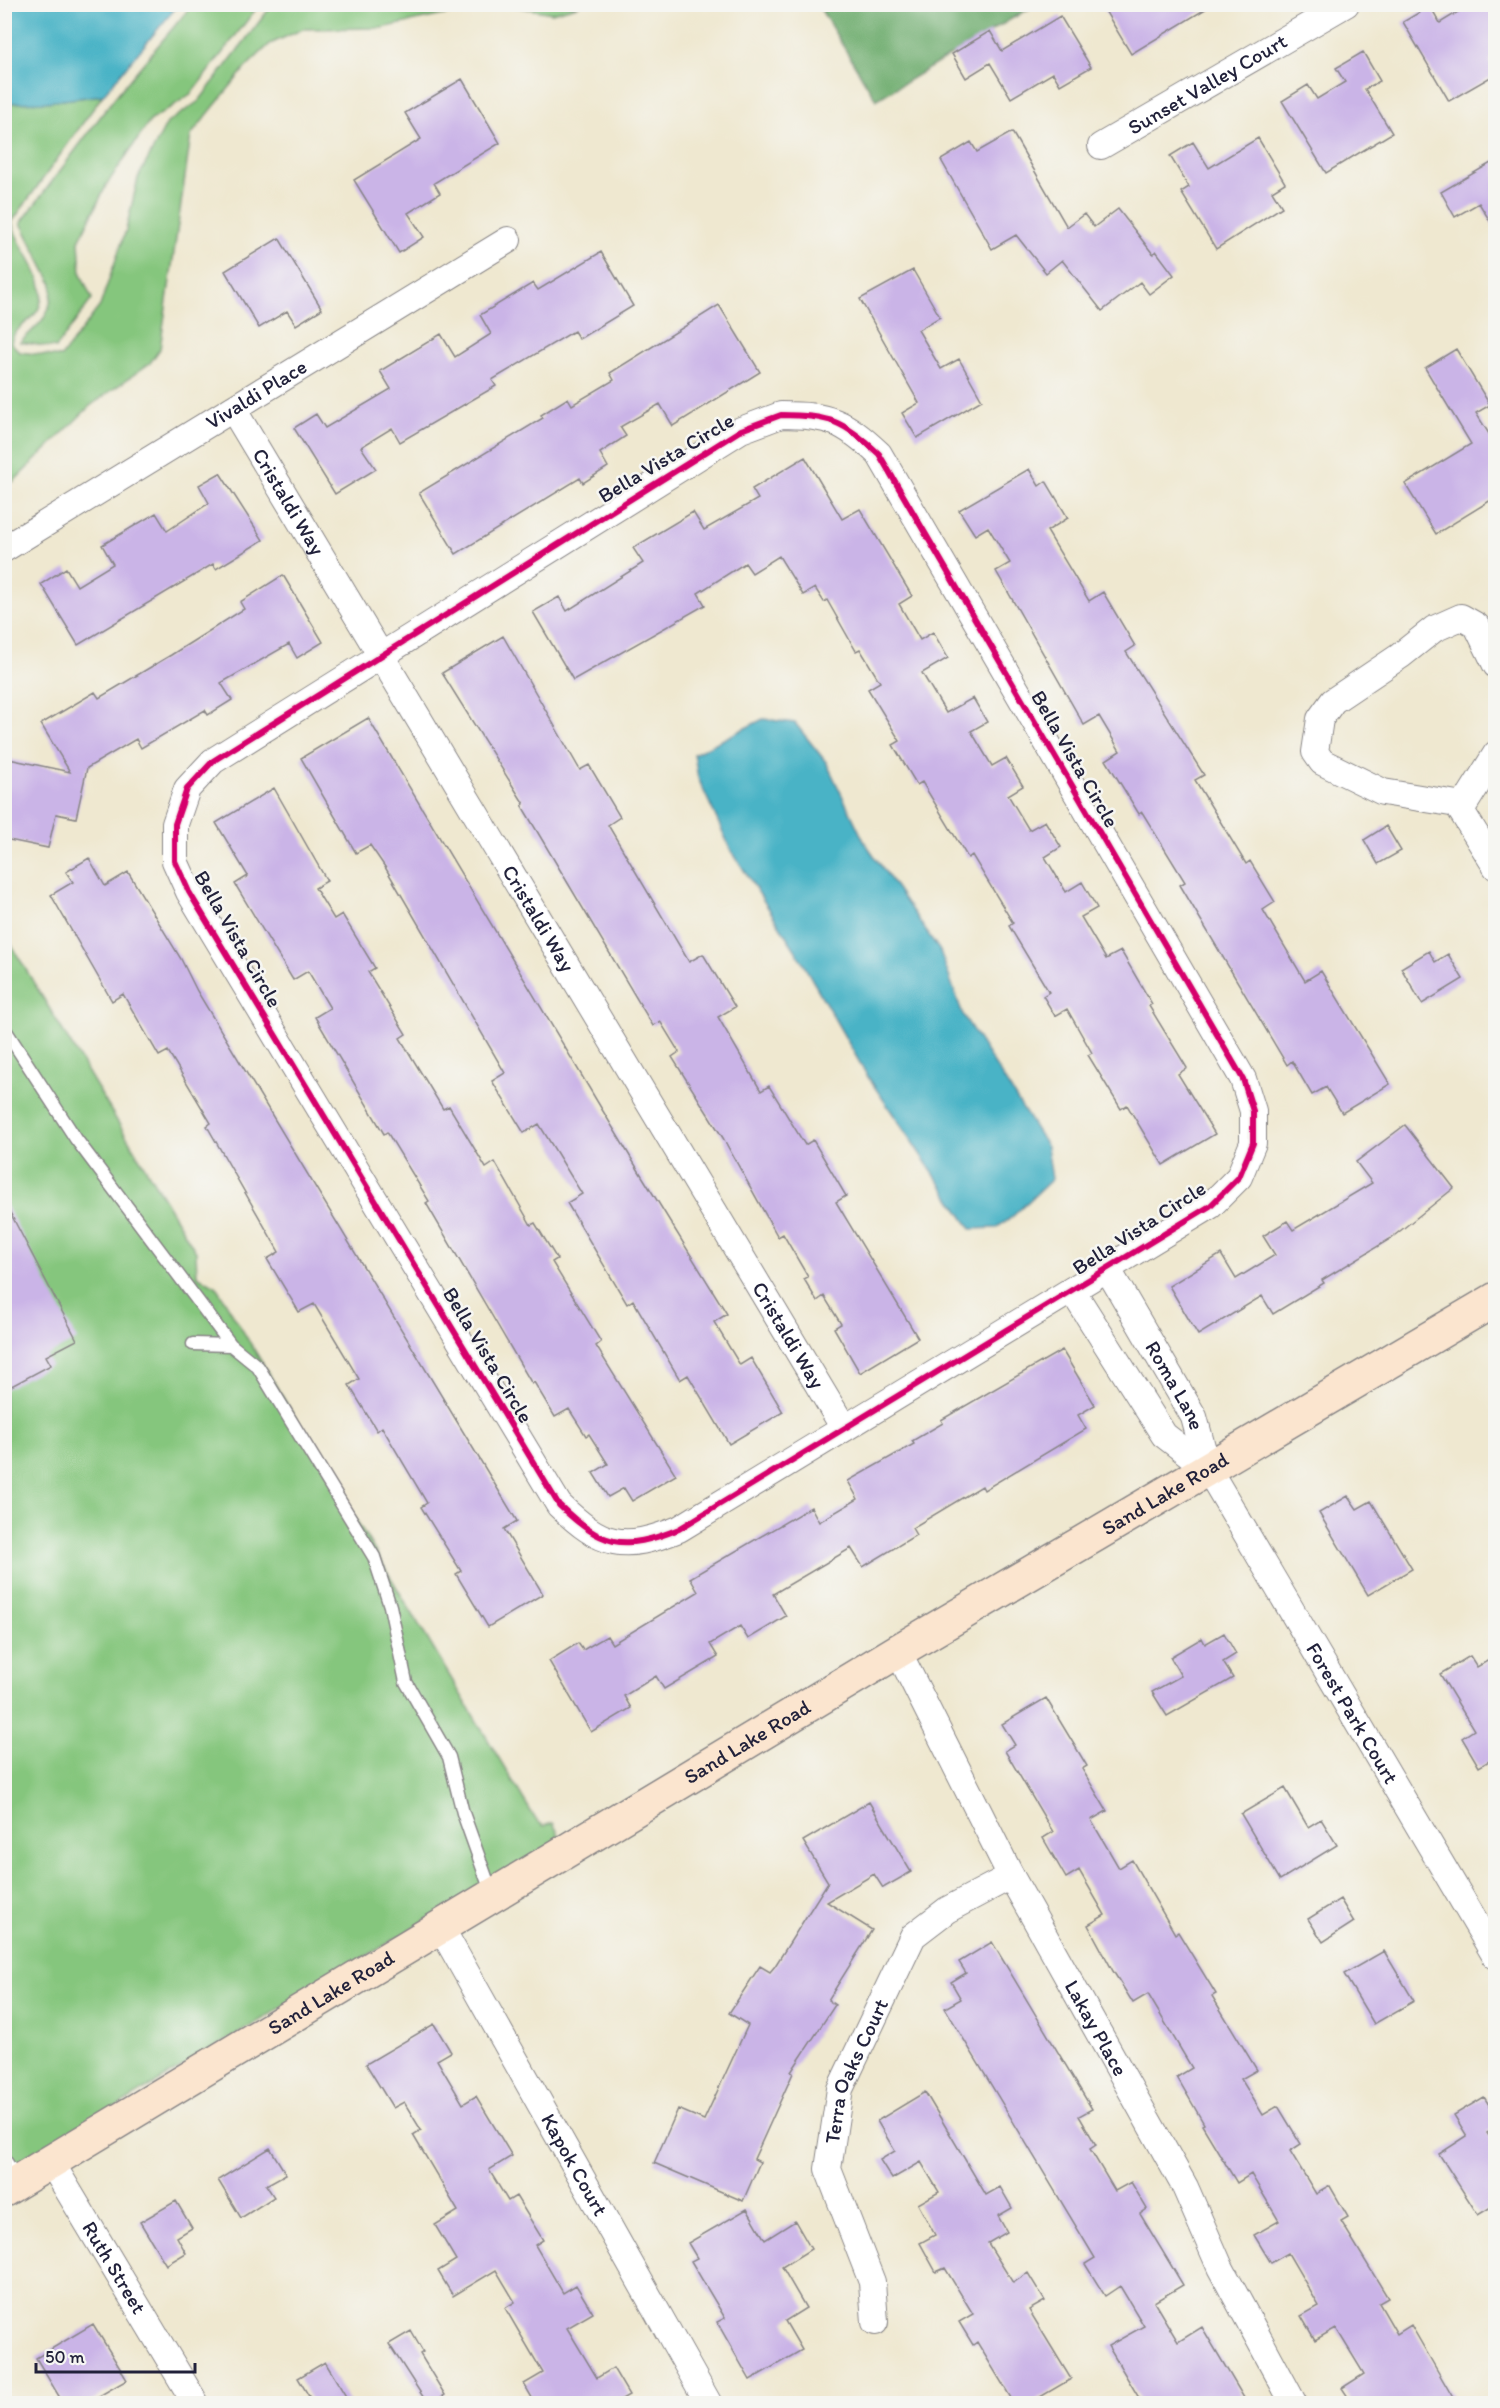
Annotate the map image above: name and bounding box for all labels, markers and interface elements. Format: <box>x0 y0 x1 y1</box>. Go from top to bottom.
street label: Sunset Valley Court <box>1123 28 1291 140</box>
street label: Vivaldi Place <box>201 353 311 434</box>
street label: Bella Vista Circle <box>593 407 738 508</box>
street label: Cristaldi Way <box>247 443 331 559</box>
street label: Bella Vista Circle <box>1026 686 1125 832</box>
street label: Cristaldi Way <box>497 860 581 976</box>
street label: Bella Vista Circle <box>189 866 288 1012</box>
street label: Bella Vista Circle <box>1067 1175 1210 1280</box>
street label: Cristaldi Way <box>747 1277 830 1393</box>
street label: Bella Vista Circle <box>438 1282 539 1427</box>
street label: Roma Lane <box>1140 1336 1210 1433</box>
street label: Sand Lake Road <box>1097 1446 1233 1540</box>
street label: Forest Park Court <box>1301 1638 1404 1788</box>
street label: Sand Lake Road <box>679 1694 815 1789</box>
street label: Sand Lake Road <box>263 1945 399 2040</box>
street label: Lakay Place <box>1060 1975 1133 2080</box>
street label: Terra Oaks Court <box>819 1994 893 2145</box>
street label: Kapok Court <box>536 2109 614 2220</box>
street label: Ruth Street <box>77 2216 152 2318</box>
scale bar <box>36 2336 195 2374</box>
text: 50 m <box>45 2346 85 2368</box>

